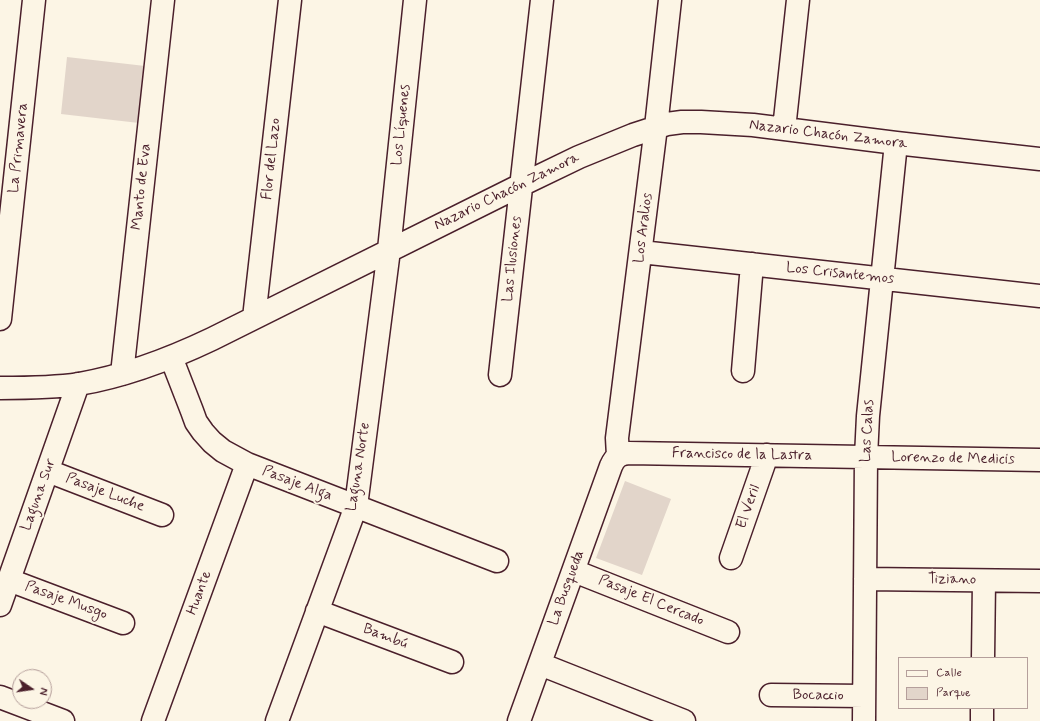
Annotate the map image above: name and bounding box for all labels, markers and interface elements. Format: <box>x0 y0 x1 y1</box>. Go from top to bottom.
street label: Los Líquenes <box>389 83 415 167</box>
street label: La Primavera <box>5 102 33 194</box>
street label: Nazario Chacón Zamora <box>748 116 908 154</box>
street label: Flor del Lazo <box>259 117 285 201</box>
street label: Manto de Eva <box>129 143 155 231</box>
street label: Nazario Chacón Zamora <box>432 149 582 235</box>
street label: Los Aralios <box>631 192 657 264</box>
street label: Las Ilusiones <box>500 215 526 303</box>
street label: Los Crisantemos <box>785 259 895 289</box>
street label: Las Calas <box>857 399 879 463</box>
street label: Laguna Norte <box>343 421 375 513</box>
street label: Francisco de la Lastra <box>672 445 812 465</box>
street label: Lorenzo de Medicis <box>891 449 1015 469</box>
street label: Laguna Sur <box>18 456 60 534</box>
street label: Pasaje Alga <box>259 462 335 506</box>
street label: Pasaje Luche <box>63 470 147 516</box>
street label: El Veril <box>733 483 765 531</box>
street label: La Busqueda <box>545 548 589 628</box>
street label: Huante <box>184 568 216 618</box>
street label: Tiziano <box>928 571 976 589</box>
street label: Pasaje El Cercado <box>596 572 706 630</box>
street label: Pasaje Musgo <box>22 578 110 624</box>
street label: Bambú <box>360 620 410 654</box>
legend <box>898 657 1028 709</box>
text: Calle <box>936 665 962 681</box>
north arrow <box>12 669 52 709</box>
text: Parque <box>936 685 971 701</box>
text: N <box>35 686 50 697</box>
street label: Bocaccio <box>792 687 844 705</box>

